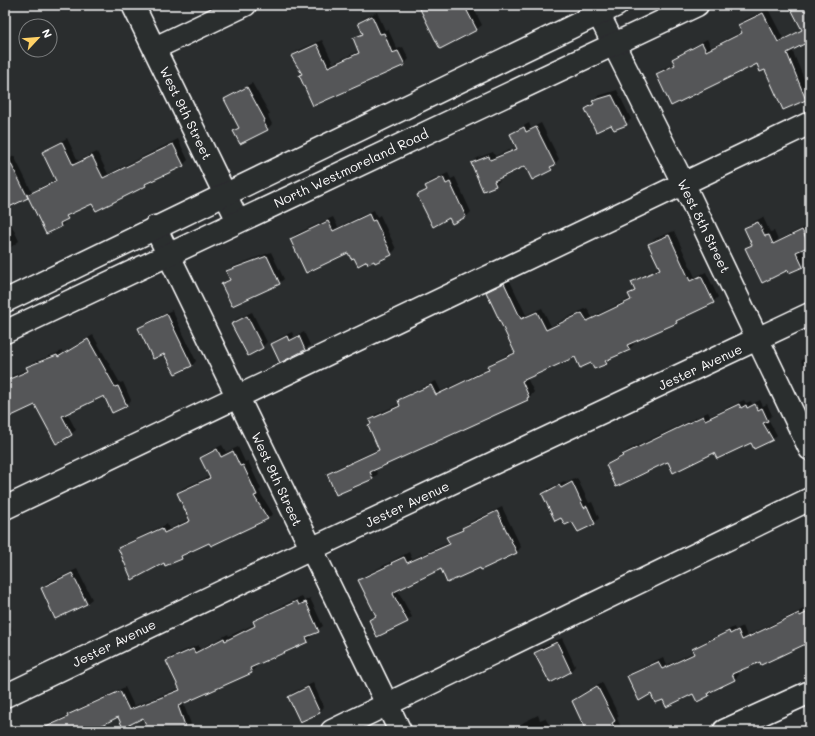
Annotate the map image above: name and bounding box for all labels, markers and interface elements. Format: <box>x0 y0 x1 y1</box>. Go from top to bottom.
north arrow <box>18 18 58 58</box>
text: N <box>39 26 56 40</box>
street label: West 9th Street <box>156 63 217 163</box>
street label: North Westmoreland Road <box>271 124 431 211</box>
street label: West 8th Street <box>674 176 735 276</box>
street label: Jester Avenue <box>655 340 745 393</box>
street label: West 9th Street <box>248 429 307 529</box>
street label: Jester Avenue <box>362 477 452 530</box>
street label: Jester Avenue <box>69 615 158 670</box>

